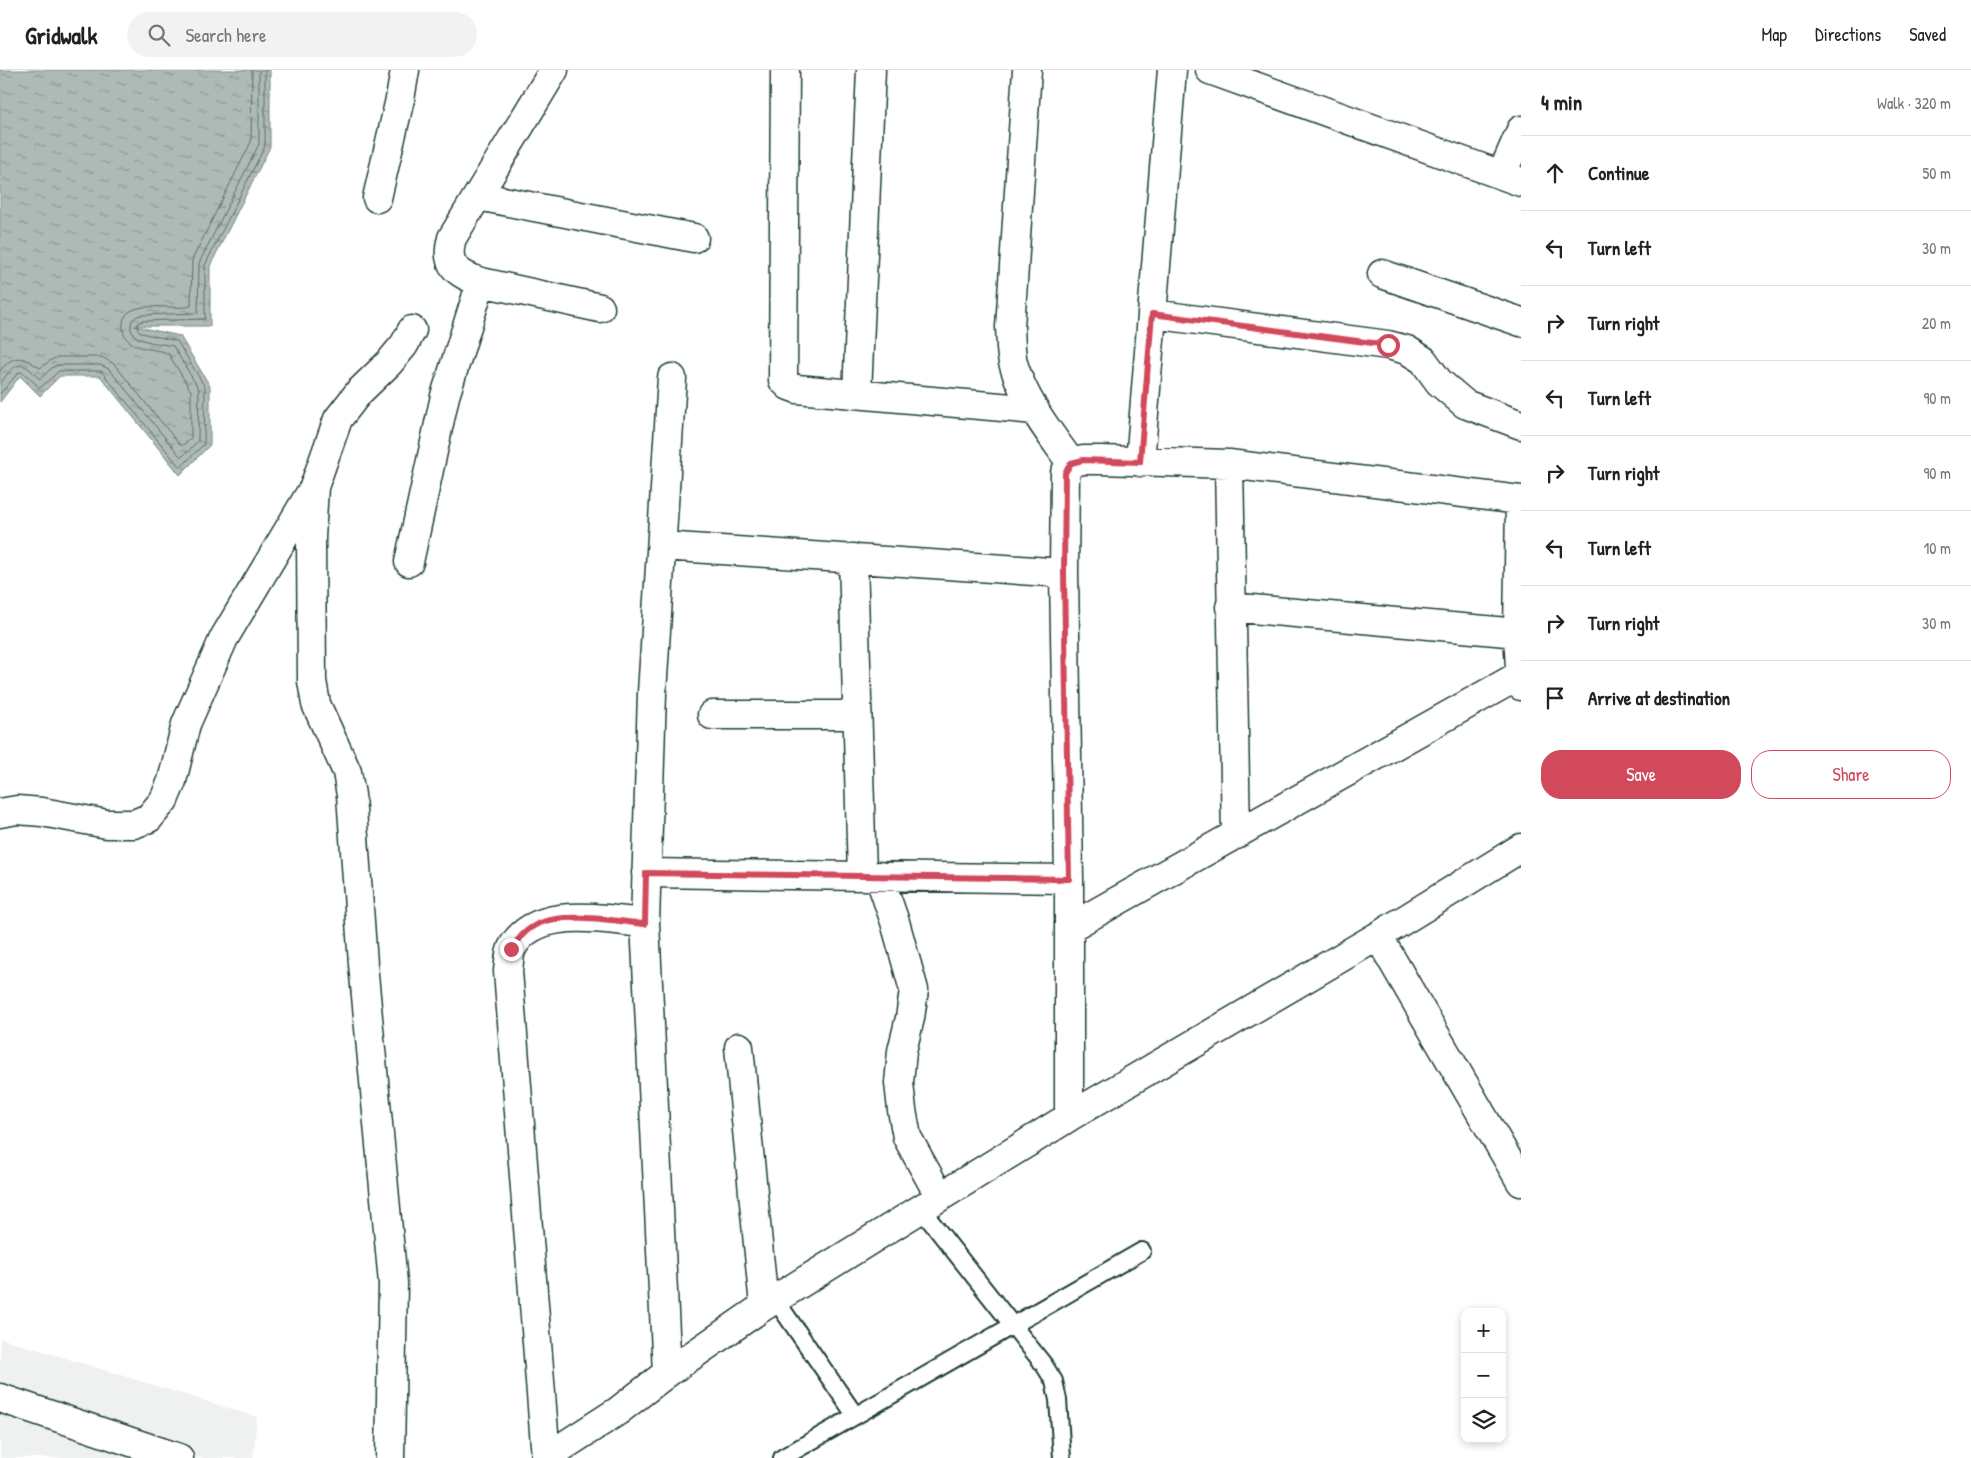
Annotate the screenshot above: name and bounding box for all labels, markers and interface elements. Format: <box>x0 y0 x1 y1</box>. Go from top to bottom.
search box <box>127 12 477 57</box>
text: Gridwalk <box>25 19 97 51</box>
icon: search <box>145 21 173 49</box>
text: Search here <box>185 22 267 48</box>
text: Map <box>1762 22 1787 47</box>
text: Directions <box>1815 22 1881 47</box>
text: Saved <box>1909 22 1946 47</box>
text: 4 min <box>1541 88 1582 117</box>
text: Walk · 320 m <box>1877 92 1951 114</box>
icon: ahead <box>1541 159 1569 187</box>
text: Continue <box>1588 160 1649 186</box>
text: 50 m <box>1923 162 1951 184</box>
icon: left <box>1541 234 1569 262</box>
text: Turn left <box>1588 235 1651 261</box>
text: 30 m <box>1922 237 1951 259</box>
icon: right <box>1541 309 1569 337</box>
text: Turn right <box>1588 310 1659 336</box>
text: 20 m <box>1922 312 1951 334</box>
route start <box>1377 334 1400 357</box>
icon: left <box>1541 384 1569 412</box>
text: Turn left <box>1588 385 1651 411</box>
text: 90 m <box>1923 387 1951 409</box>
icon: right <box>1541 459 1569 487</box>
text: Turn right <box>1588 460 1659 486</box>
text: 90 m <box>1923 462 1951 484</box>
icon: left <box>1541 534 1569 562</box>
text: Turn left <box>1588 535 1651 561</box>
text: 10 m <box>1923 537 1951 559</box>
icon: right <box>1541 609 1569 637</box>
text: Turn right <box>1588 610 1659 636</box>
text: 30 m <box>1922 612 1951 634</box>
icon: arrive <box>1541 684 1569 712</box>
text: Arrive at destination <box>1588 685 1730 711</box>
button: Save <box>1541 750 1741 799</box>
button: Share <box>1751 750 1951 799</box>
route end <box>500 938 523 961</box>
map controls <box>1461 1308 1506 1443</box>
button: + <box>1461 1308 1506 1353</box>
button: − <box>1461 1353 1506 1398</box>
button: layers <box>1461 1398 1506 1443</box>

